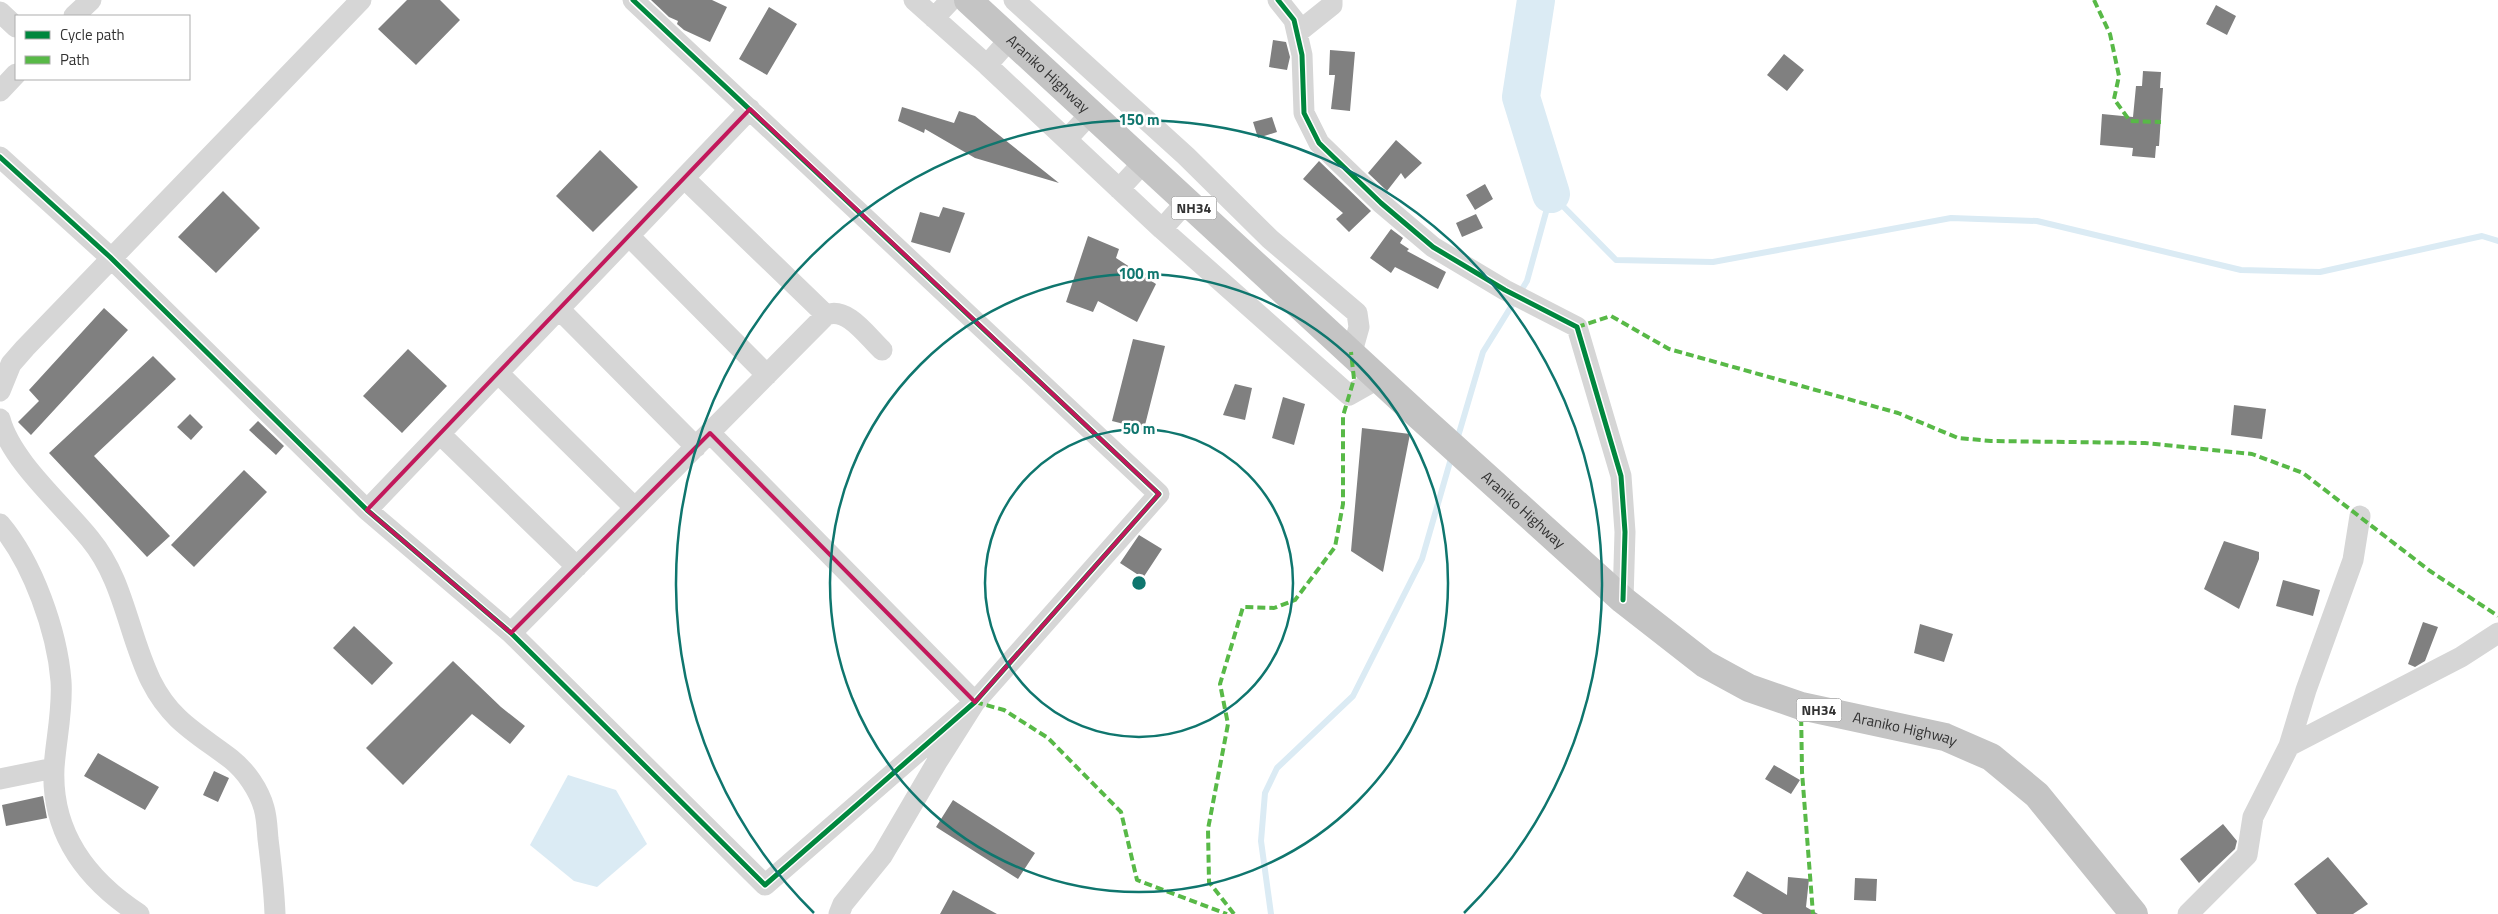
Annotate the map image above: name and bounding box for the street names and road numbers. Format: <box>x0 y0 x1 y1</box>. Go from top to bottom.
street label: Araniko Highway <box>1002 29 1095 118</box>
road number: NH34 <box>1172 197 1216 220</box>
street label: Araniko Highway <box>1476 465 1571 554</box>
road number: NH34 <box>1796 698 1842 722</box>
street label: Araniko Highway <box>1851 705 1961 752</box>

